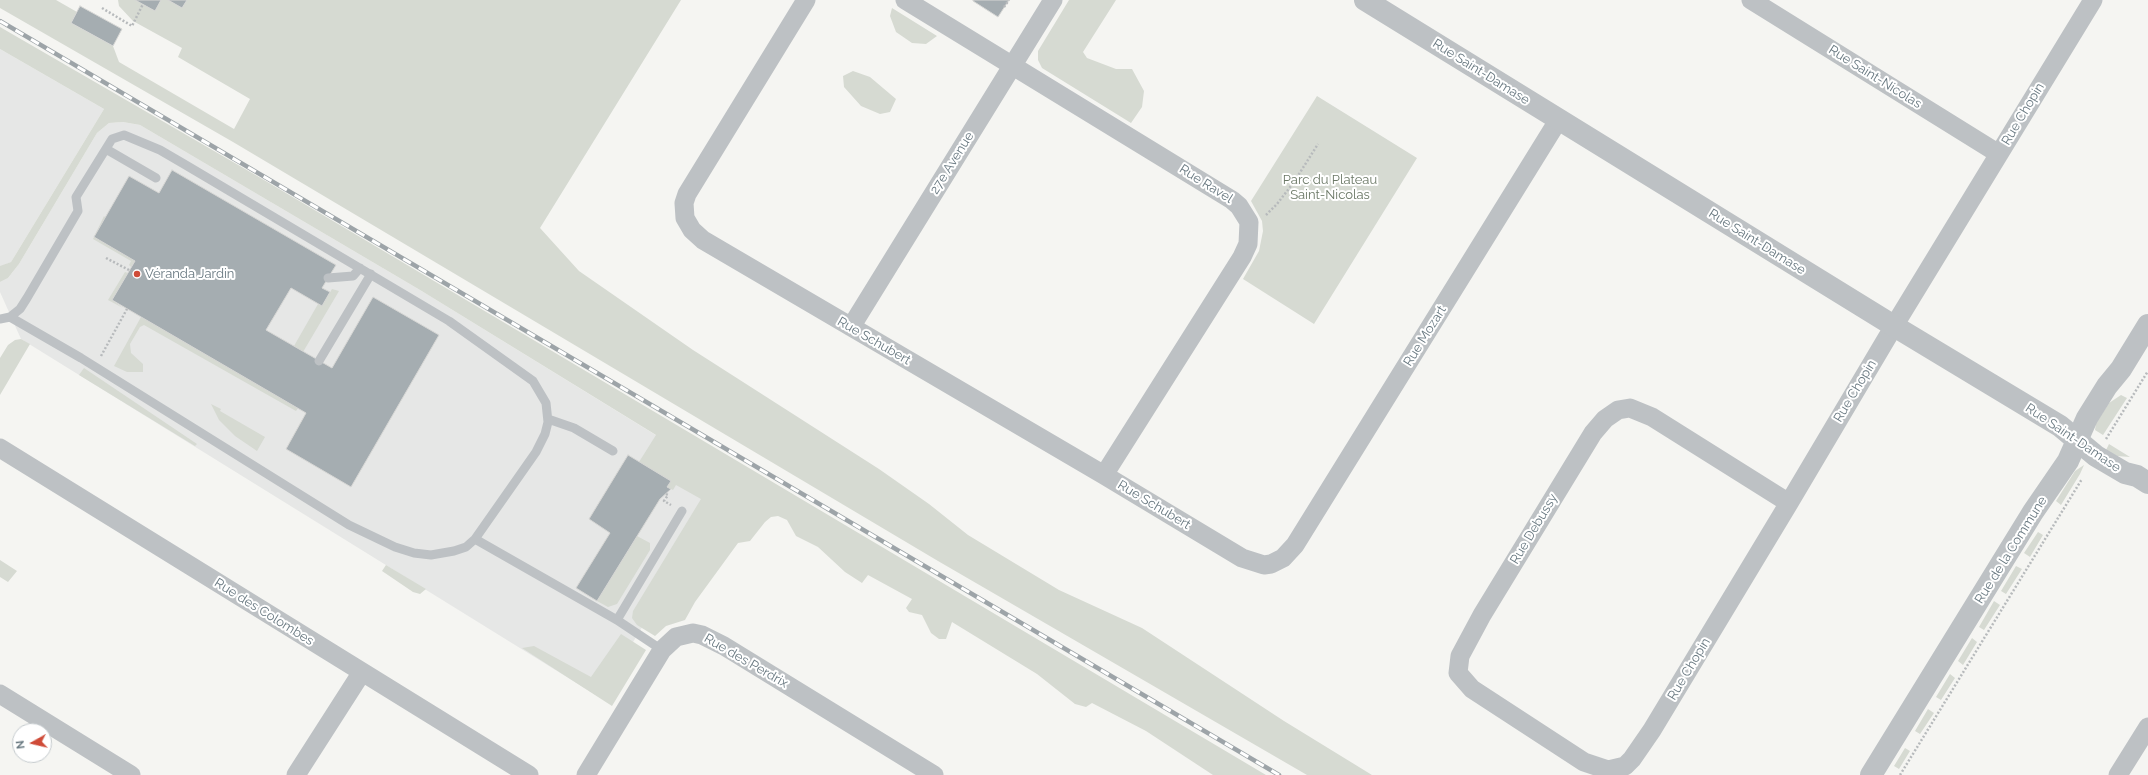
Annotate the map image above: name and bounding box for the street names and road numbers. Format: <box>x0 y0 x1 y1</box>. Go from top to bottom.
street label: Rue Saint-Damase <box>1430 36 1532 108</box>
street label: Rue Saint-Nicolas <box>1826 42 1924 112</box>
street label: Rue Chopin <box>1998 80 2048 148</box>
street label: 27e Avenue <box>927 129 977 197</box>
street label: Rue Ravel <box>1176 161 1236 207</box>
street label: Rue Saint-Damase <box>1706 206 1808 278</box>
street label: Rue Mozart <box>1400 303 1450 369</box>
street label: Rue Schubert <box>835 314 913 368</box>
street label: Rue Chopin <box>1830 357 1880 425</box>
street label: Rue Saint-Damase <box>2022 400 2124 476</box>
street label: Rue Schubert <box>1115 477 1193 533</box>
street label: Rue Debussy <box>1507 491 1561 567</box>
street label: Rue de la Commune <box>1972 493 2050 607</box>
street label: Rue des Colombes <box>211 575 317 649</box>
street label: Rue des Perdrix <box>701 631 791 691</box>
street label: Rue Chopin <box>1664 635 1714 703</box>

